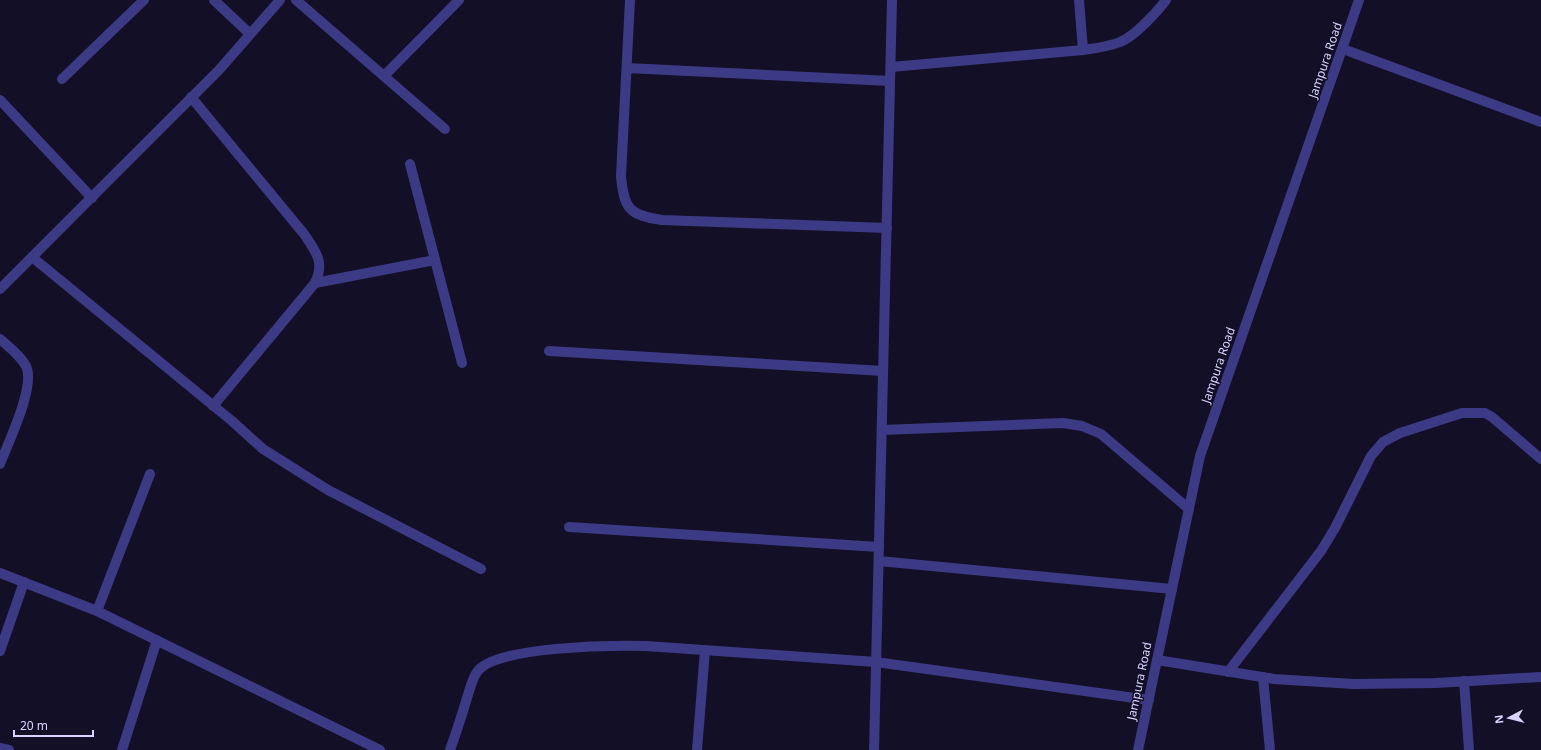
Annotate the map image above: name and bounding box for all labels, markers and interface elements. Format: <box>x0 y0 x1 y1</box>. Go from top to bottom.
street label: Jampura Road <box>1304 20 1346 101</box>
street label: Jampura Road <box>1197 325 1239 406</box>
street label: Jampura Road <box>1122 640 1156 723</box>
north arrow <box>1489 698 1529 738</box>
scale bar <box>14 712 93 738</box>
text: N <box>1491 714 1507 725</box>
text: 20 m <box>20 717 48 734</box>

